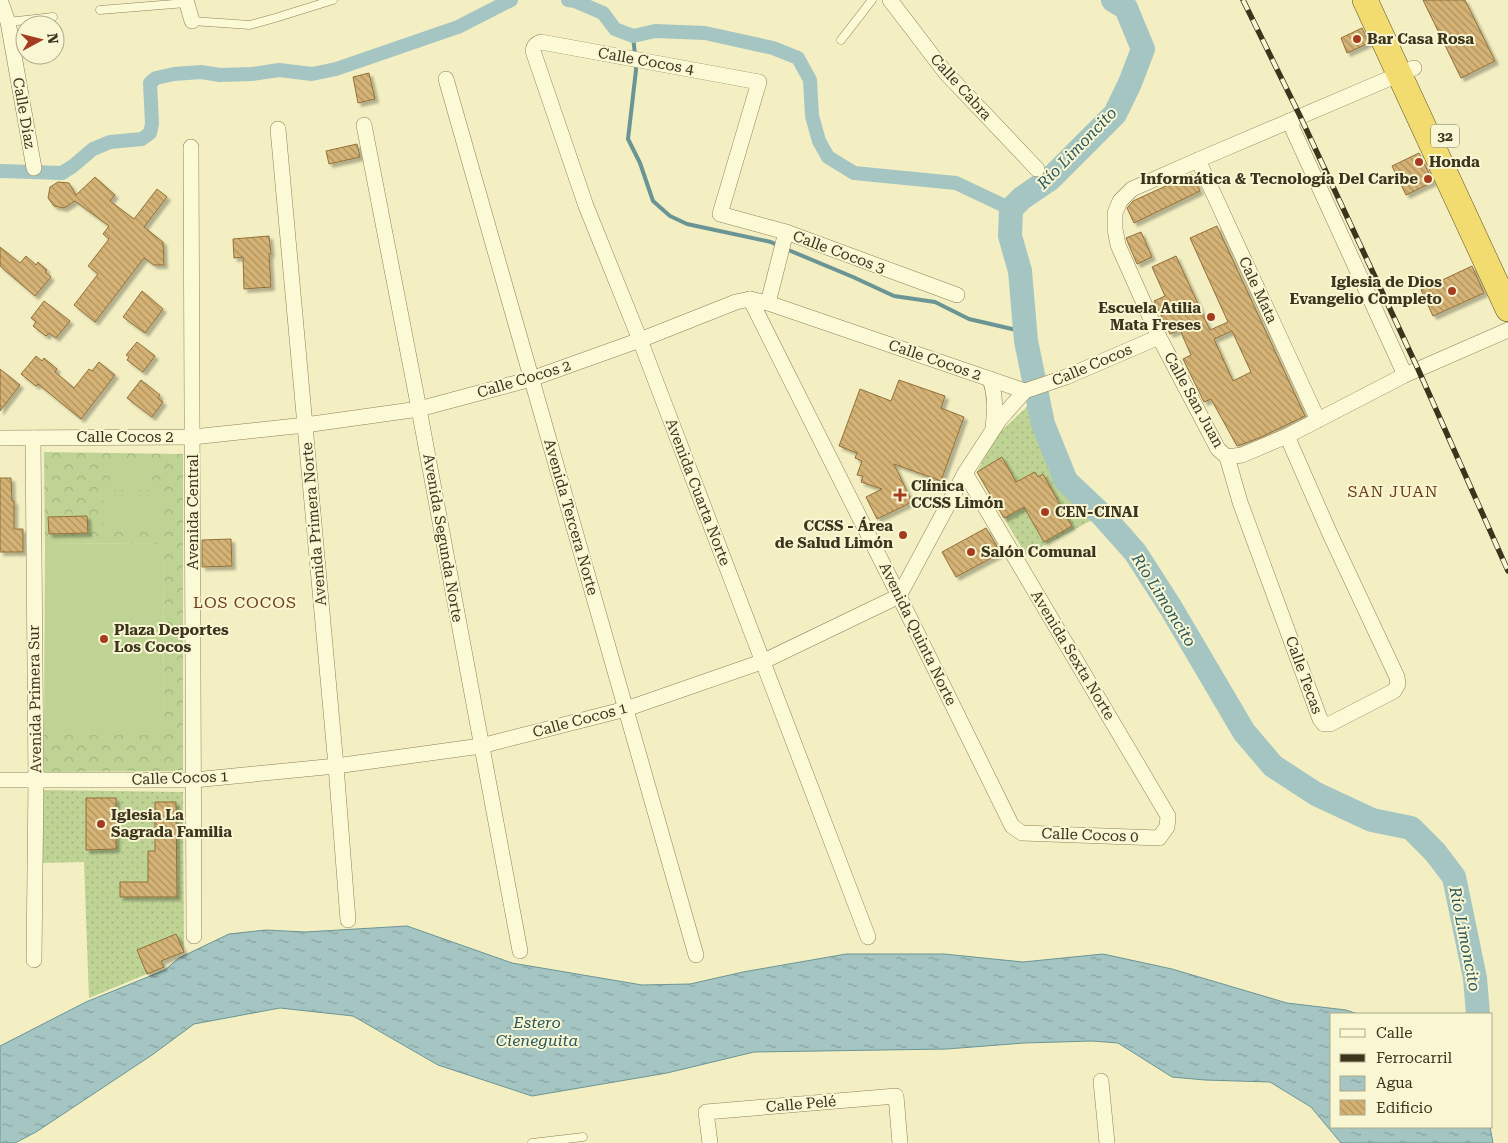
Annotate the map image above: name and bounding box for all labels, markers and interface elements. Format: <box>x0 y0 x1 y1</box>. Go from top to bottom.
north arrow <box>15 15 65 65</box>
place label: Bar Casa Rosa <box>1367 30 1474 48</box>
text: N <box>44 32 62 45</box>
marker: Bar Casa Rosa <box>1351 33 1363 45</box>
street label: Calle Cocos 4 <box>597 44 696 78</box>
street label: Calle Cabra <box>927 50 995 124</box>
street label: Calle Díaz <box>9 76 39 150</box>
water label: Río Limoncito <box>1033 103 1121 193</box>
road number: 32 <box>1431 124 1459 148</box>
place label: Honda <box>1429 153 1480 171</box>
marker: Honda <box>1413 156 1425 168</box>
place label: Informática & Tecnología Del Caribe <box>1140 170 1418 188</box>
marker: Informática & Tecnología Del Caribe <box>1422 173 1434 185</box>
street label: Calle Cocos 3 <box>790 227 888 277</box>
street label: Cale Mata <box>1235 254 1281 326</box>
place label: Iglesia de Dios Evangelio Completo <box>1290 273 1442 308</box>
marker: Iglesia de Dios Evangelio Completo <box>1446 285 1458 297</box>
place label: Escuela Atilia Mata Freses <box>1098 299 1201 334</box>
marker: Escuela Atilia Mata Freses <box>1205 311 1217 323</box>
street label: Calle Cocos 2 <box>886 336 984 384</box>
street label: Calle Cocos <box>1049 340 1135 390</box>
street label: Calle San Juan <box>1160 349 1228 451</box>
street label: Calle Cocos 2 <box>475 356 573 402</box>
street label: Avenida Cuarta Norte <box>662 416 734 568</box>
street label: Calle Cocos 2 <box>76 428 174 446</box>
street label: Avenida Tercera Norte <box>540 437 602 597</box>
street label: Avenida Primera Norte <box>298 441 330 607</box>
street label: Avenida Segunda Norte <box>419 452 467 624</box>
street label: Avenida Central <box>184 454 202 570</box>
place label: Clínica CCSS Limón <box>911 477 1004 512</box>
district label: SAN JUAN <box>1347 482 1439 501</box>
marker: Clínica CCSS Limón <box>893 488 907 502</box>
place label: CEN-CINAI <box>1055 503 1139 521</box>
marker: CEN-CINAI <box>1039 506 1051 518</box>
place label: CCSS - Área de Salud Limón <box>775 516 893 552</box>
marker: CCSS - Área de Salud Limón <box>897 529 909 541</box>
place label: Salón Comunal <box>981 543 1096 561</box>
marker: Salón Comunal <box>965 546 977 558</box>
water label: Río Limoncito <box>1127 549 1200 650</box>
street label: Avenida Quinta Norte <box>876 560 960 708</box>
street label: Avenida Sexta Norte <box>1027 587 1119 723</box>
district label: LOS COCOS <box>193 593 297 612</box>
place label: Plaza Deportes Los Cocos <box>114 621 229 656</box>
street label: Avenida Primera Sur <box>25 625 45 773</box>
marker: Plaza Deportes Los Cocos <box>98 633 110 645</box>
street label: Calle Tecas <box>1282 634 1326 716</box>
street label: Calle Cocos 1 <box>531 699 629 741</box>
street label: Calle Cocos 1 <box>131 767 229 789</box>
place label: Iglesia La Sagrada Familia <box>111 806 232 841</box>
marker: Iglesia La Sagrada Familia <box>95 818 107 830</box>
street label: Calle Cocos 0 <box>1041 824 1139 846</box>
water label: Río Limoncito <box>1445 884 1484 993</box>
water label: Estero Cieneguita <box>496 1013 578 1050</box>
legend <box>1330 1013 1493 1128</box>
text: Calle <box>1376 1024 1412 1042</box>
text: Ferrocarril <box>1376 1049 1453 1067</box>
text: Agua <box>1376 1074 1413 1092</box>
street label: Calle Pelé <box>765 1092 837 1116</box>
text: Edificio <box>1376 1099 1433 1117</box>

